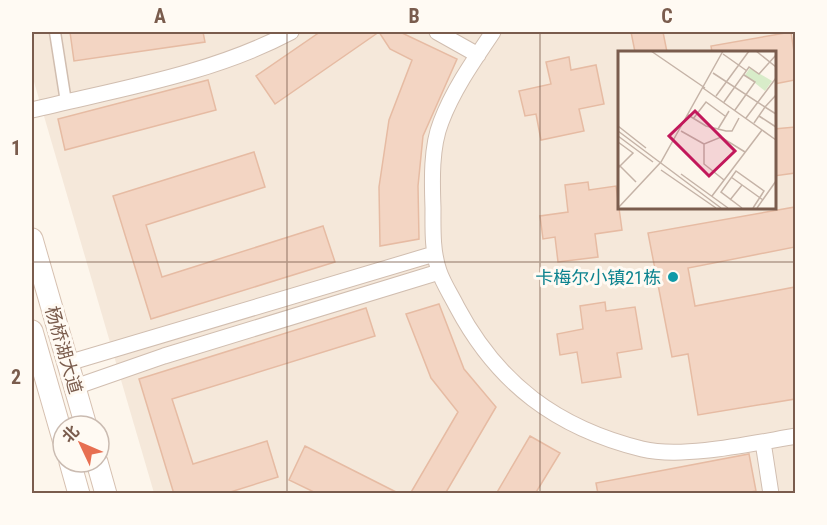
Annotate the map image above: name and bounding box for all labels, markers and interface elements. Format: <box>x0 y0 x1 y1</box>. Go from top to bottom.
text: A <box>154 4 166 28</box>
text: B <box>408 4 420 28</box>
text: C <box>661 4 673 28</box>
inset map <box>618 51 776 208</box>
text: 1 <box>11 136 21 160</box>
place label: 卡梅尔小镇21栋 <box>535 267 661 288</box>
marker: 卡梅尔小镇21栋 <box>666 270 680 284</box>
street label: 杨桥湖大道 <box>42 304 86 396</box>
text: 2 <box>11 365 21 389</box>
north arrow <box>51 414 111 474</box>
text: 北 <box>58 422 83 446</box>

